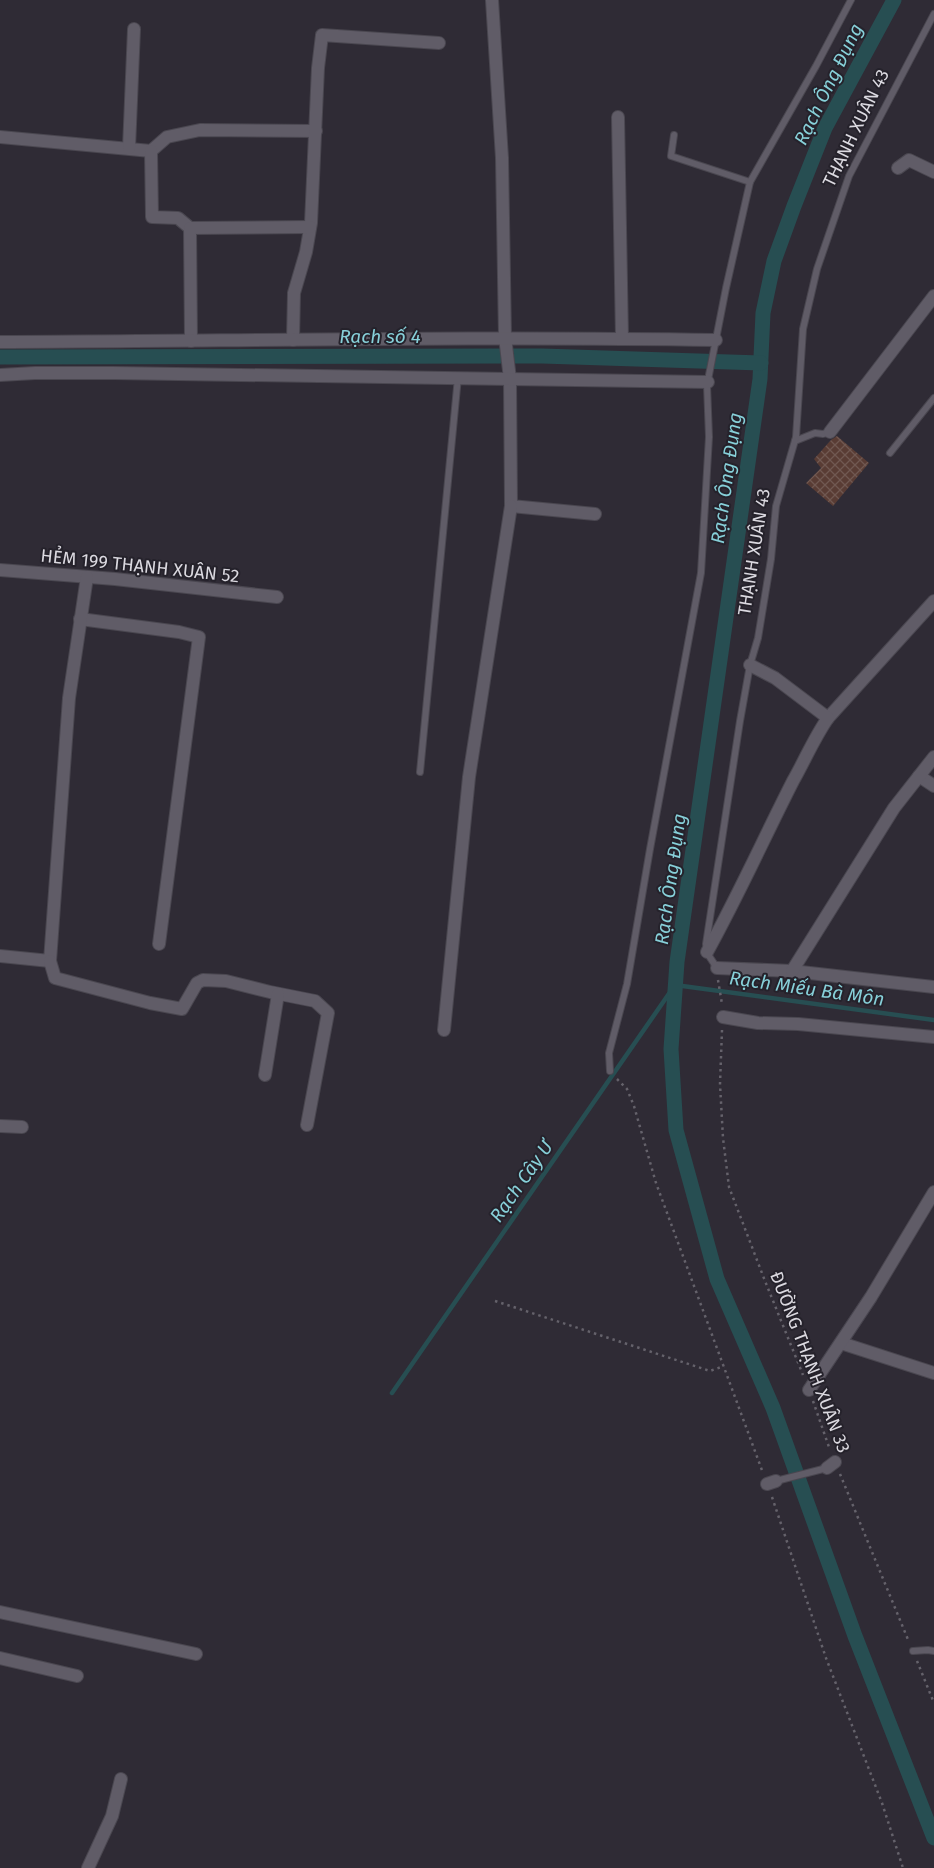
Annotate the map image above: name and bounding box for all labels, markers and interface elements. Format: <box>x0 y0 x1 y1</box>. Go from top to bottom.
water label: Rạch Ông Đụng <box>789 20 868 149</box>
street label: THẠNH XUÂN 43 <box>818 66 894 190</box>
water label: Rạch số 4 <box>339 325 421 348</box>
water label: Rạch Ông Đụng <box>706 411 747 545</box>
street label: THẠNH XUÂN 43 <box>733 487 775 617</box>
street label: HẺM 199 THẠNH XUÂN 52 <box>40 544 241 587</box>
water label: Rạch Ông Đụng <box>650 812 691 946</box>
water label: Rạch Miếu Bà Môn <box>728 966 886 1011</box>
water label: Rạch Cây Ư <box>485 1134 559 1227</box>
street label: ĐƯỜNG THẠNH XUÂN 33 <box>765 1268 855 1456</box>

